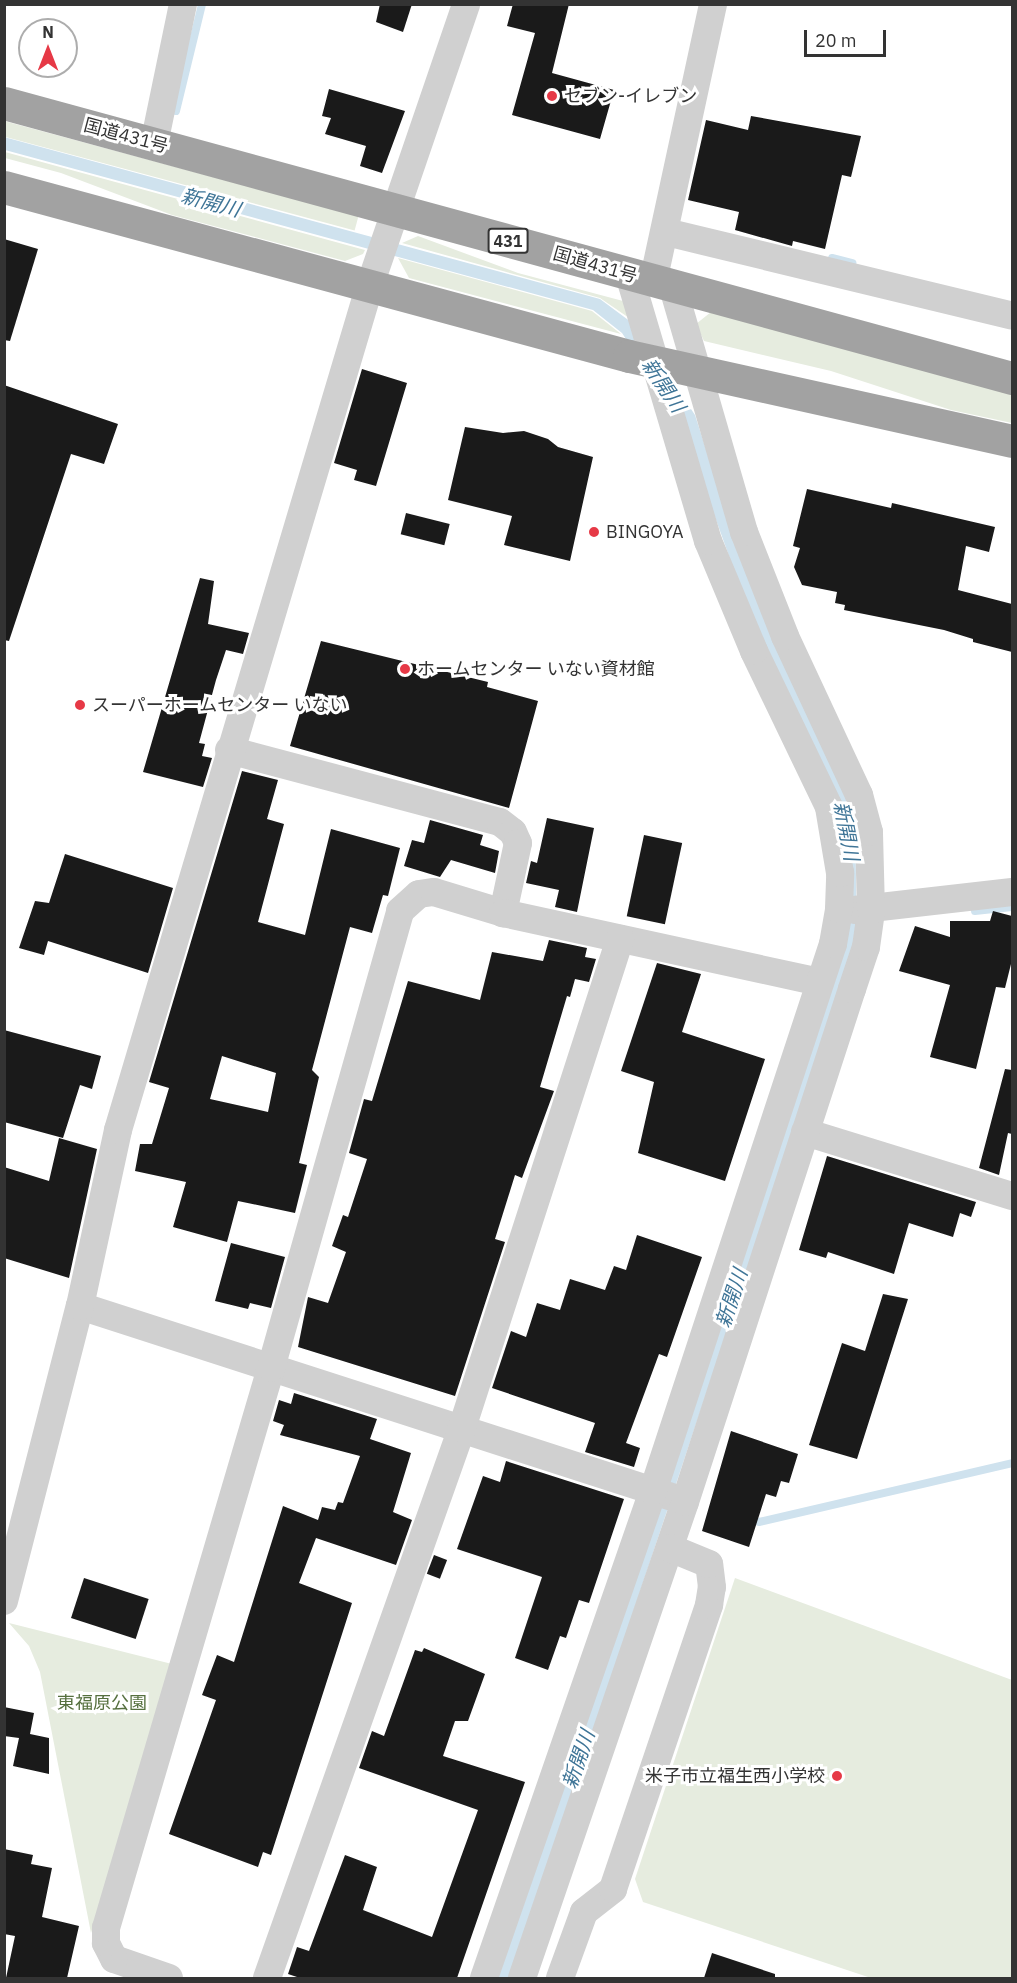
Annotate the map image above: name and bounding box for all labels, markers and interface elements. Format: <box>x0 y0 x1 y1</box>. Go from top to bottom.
north arrow <box>18 18 78 78</box>
scale bar <box>807 18 890 56</box>
text: N <box>42 22 54 42</box>
text: 20 m <box>815 29 857 52</box>
place label: セブン-イレブン <box>564 85 697 107</box>
marker: セブン-イレブン <box>545 89 559 103</box>
street label: 国道431号 <box>81 114 171 158</box>
water label: 新開川 <box>179 183 243 221</box>
road number: 431 <box>487 228 529 254</box>
street label: 国道431号 <box>550 243 640 287</box>
water label: 新開川 <box>637 353 691 417</box>
place label: BINGOYA <box>606 521 684 543</box>
marker: BINGOYA <box>587 525 601 539</box>
place label: ホームセンター いない資材館 <box>417 658 655 680</box>
marker: ホームセンター いない資材館 <box>398 662 412 676</box>
place label: スーパーホームセンター いない <box>92 694 348 716</box>
marker: スーパーホームセンター いない <box>73 698 87 712</box>
water label: 新開川 <box>829 799 865 863</box>
water label: 新開川 <box>710 1266 752 1330</box>
park label: 東福原公園 <box>57 1692 147 1714</box>
water label: 新開川 <box>557 1727 599 1791</box>
place label: 米子市立福生西小学校 <box>645 1765 825 1787</box>
marker: 米子市立福生西小学校 <box>830 1769 844 1783</box>

